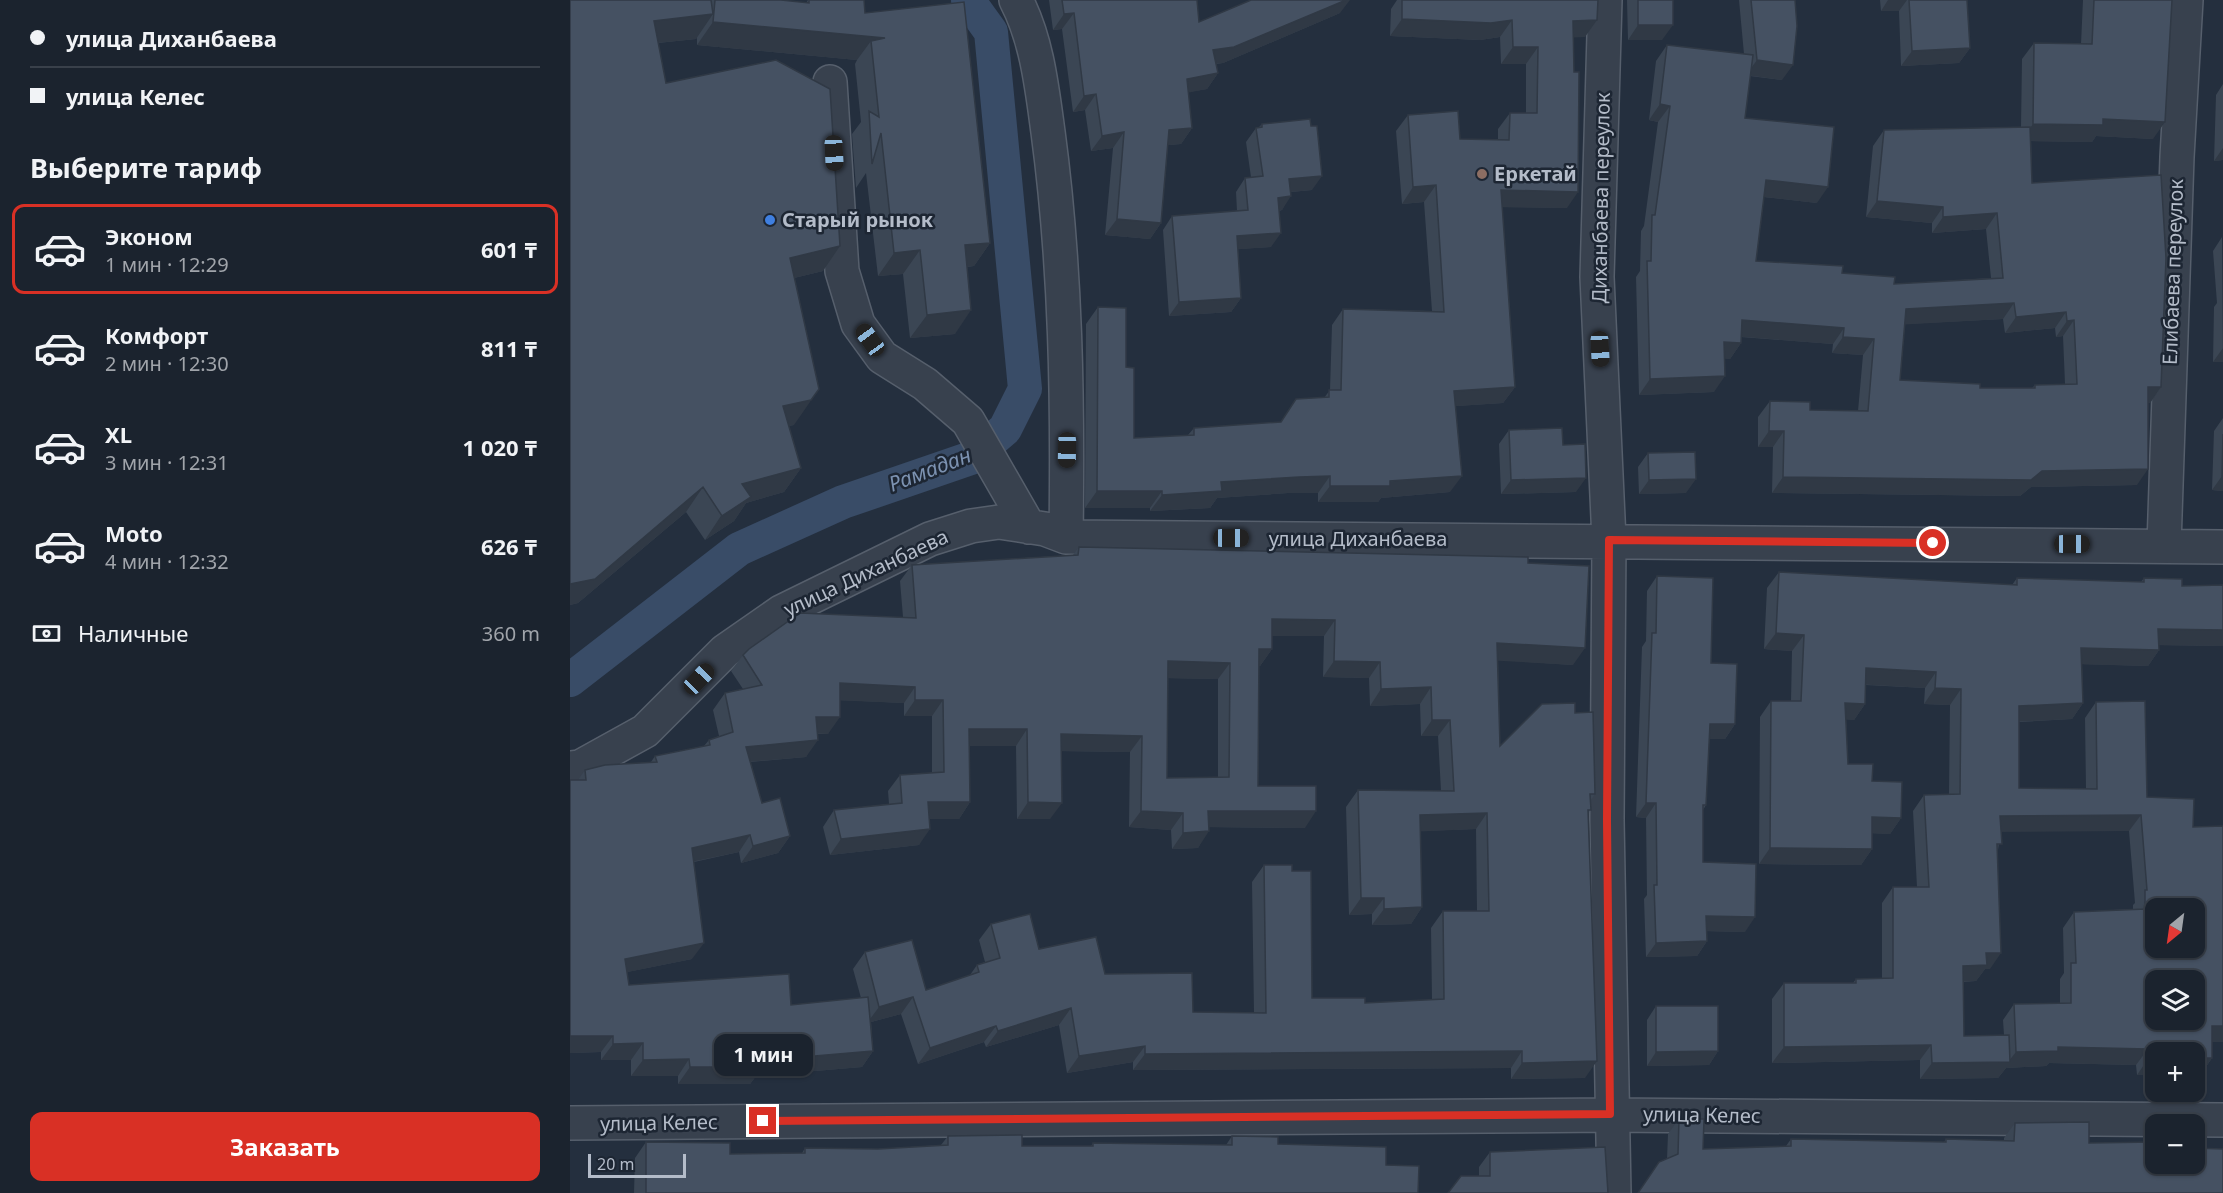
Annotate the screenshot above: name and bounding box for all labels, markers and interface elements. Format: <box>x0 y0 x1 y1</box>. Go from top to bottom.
text: улица Диханбаева <box>66 23 277 53</box>
text: улица Келес <box>66 81 205 111</box>
street label: Диханбаева переулок <box>1585 92 1616 304</box>
car <box>824 135 844 171</box>
text: Выберите тариф <box>30 149 262 186</box>
place label: Еркетай <box>1494 160 1577 187</box>
marker: Еркетай <box>1475 167 1489 181</box>
street label: Елибаева переулок <box>2156 178 2189 365</box>
place label: Старый рынок <box>782 206 934 233</box>
marker: Старый рынок <box>763 213 777 227</box>
text: Эконом <box>105 221 193 251</box>
icon: car <box>33 222 87 276</box>
text: 601 ₸ <box>481 234 537 264</box>
text: 1 мин · 12:29 <box>105 251 229 278</box>
text: Комфорт <box>105 320 208 350</box>
car <box>852 320 888 360</box>
icon: car <box>33 321 87 375</box>
car <box>1590 331 1610 367</box>
text: 811 ₸ <box>481 333 537 363</box>
text: 2 мин · 12:30 <box>105 350 229 377</box>
text: XL <box>105 419 132 449</box>
icon: car <box>33 420 87 474</box>
text: 1 020 ₸ <box>463 432 537 462</box>
car <box>1058 432 1076 468</box>
water label: Рамадан <box>884 441 975 498</box>
text: 3 мин · 12:31 <box>105 449 229 476</box>
text: Moto <box>105 518 163 548</box>
icon: car <box>33 519 87 573</box>
street label: улица Диханбаева <box>779 523 952 623</box>
street label: улица Диханбаева <box>1269 525 1447 552</box>
car <box>1213 529 1249 547</box>
route start <box>1919 529 1946 556</box>
text: 626 ₸ <box>481 531 537 561</box>
car <box>2054 535 2090 553</box>
text: 4 мин · 12:32 <box>105 548 229 575</box>
icon: cash <box>30 617 63 650</box>
text: Наличные <box>78 618 188 648</box>
text: 360 m <box>482 620 540 647</box>
car <box>680 660 718 698</box>
north arrow <box>2145 898 2205 958</box>
map controls <box>2145 898 2205 1174</box>
button: layers <box>2145 970 2205 1030</box>
callout: 1 мин <box>714 1034 812 1076</box>
text: 1 мин <box>734 1041 793 1068</box>
button: + <box>2145 1042 2205 1102</box>
street label: улица Келес <box>1643 1100 1761 1129</box>
route end <box>749 1107 776 1134</box>
street label: улица Келес <box>600 1108 718 1137</box>
button: Заказать <box>30 1112 540 1181</box>
button: − <box>2145 1114 2205 1174</box>
scale bar <box>588 1151 686 1178</box>
text: 20 m <box>597 1153 634 1175</box>

